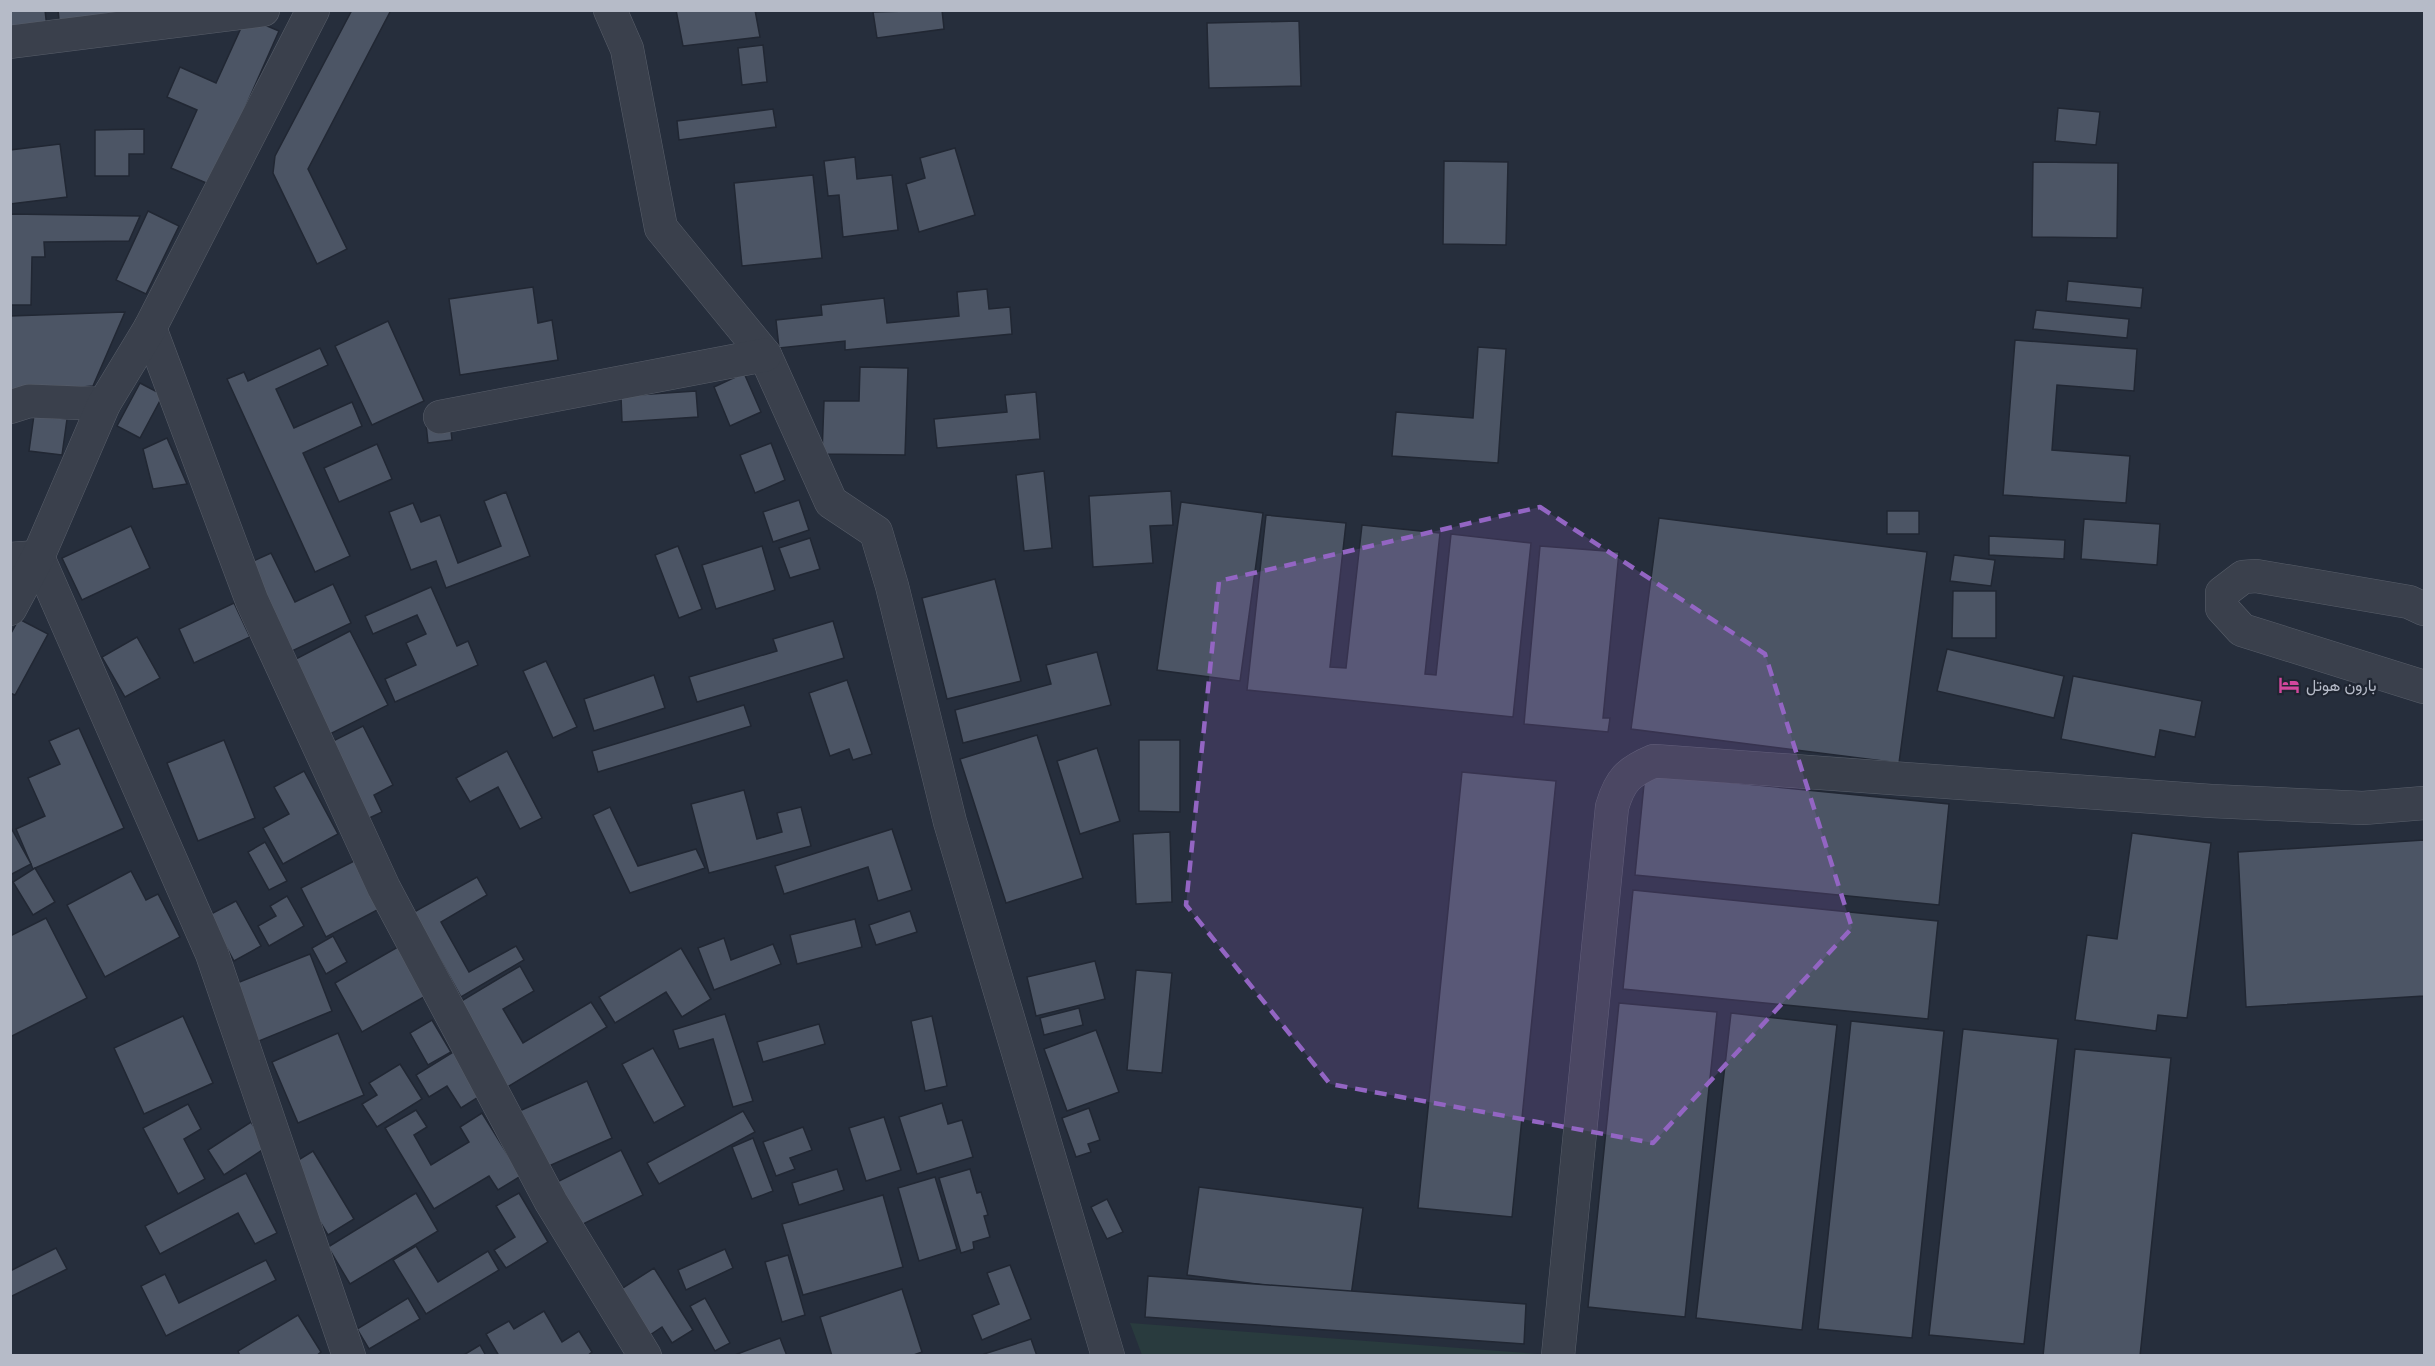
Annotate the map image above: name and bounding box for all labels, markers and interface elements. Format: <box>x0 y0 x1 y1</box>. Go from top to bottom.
hotel icon: بارون هوتل <box>2277 673 2301 697</box>
place label: بارون هوتل <box>2306 676 2377 696</box>

